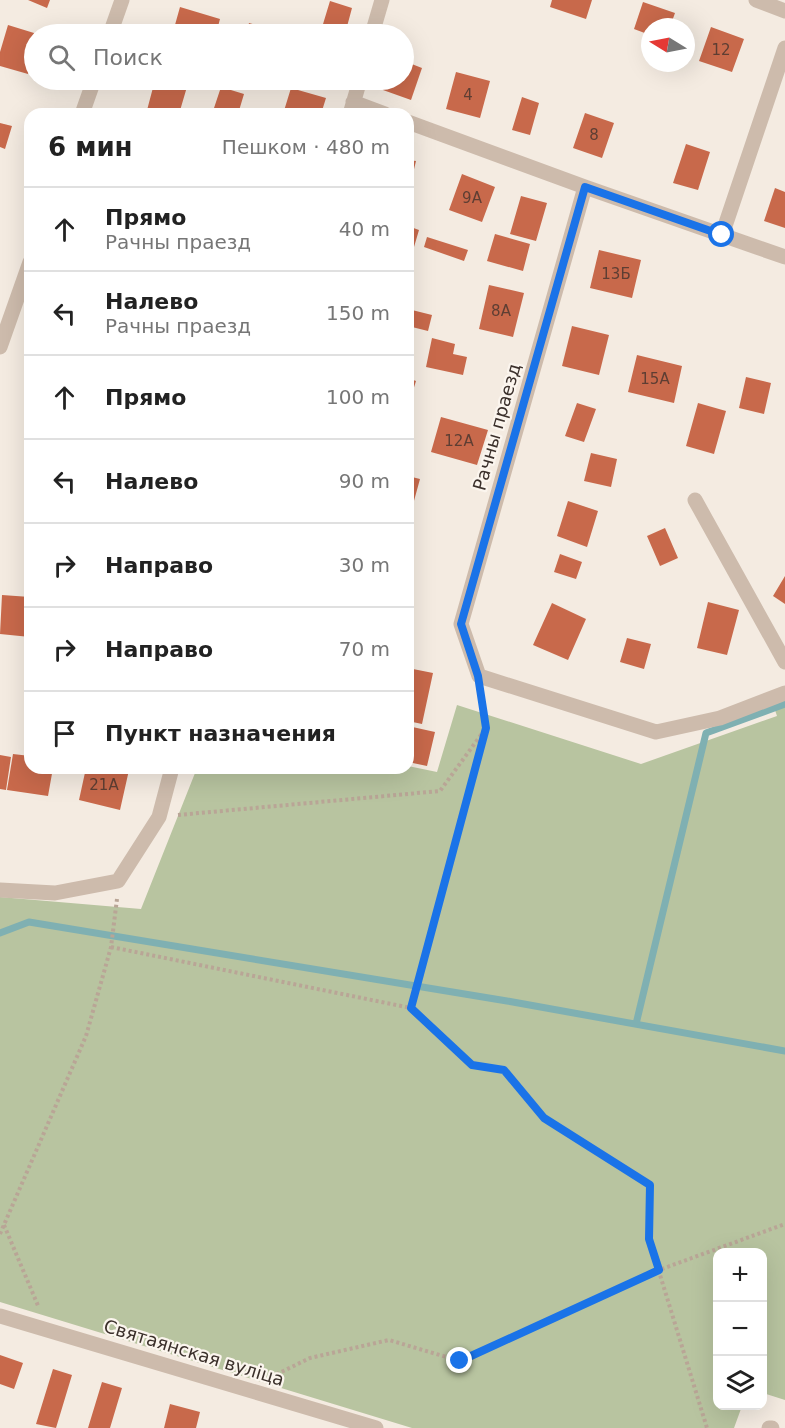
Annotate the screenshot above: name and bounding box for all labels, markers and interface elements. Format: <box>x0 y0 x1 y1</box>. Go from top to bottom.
north arrow <box>641 18 695 72</box>
search box <box>24 24 414 90</box>
icon: search <box>45 41 78 74</box>
house number: 12 <box>711 41 731 59</box>
text: Поиск <box>93 45 163 70</box>
house number: 4 <box>463 86 473 104</box>
house number: 8 <box>589 126 599 144</box>
text: 6 мин <box>48 132 133 162</box>
text: Пешком · 480 m <box>222 135 390 159</box>
house number: 9А <box>462 189 483 207</box>
text: Прямо <box>105 205 186 230</box>
icon: ahead <box>48 213 81 246</box>
text: 40 m <box>339 217 390 241</box>
route start <box>708 221 734 247</box>
text: Рачны праезд <box>105 230 251 254</box>
house number: 13Б <box>601 265 631 283</box>
text: Налево <box>105 289 198 314</box>
icon: left <box>48 297 81 330</box>
text: 150 m <box>326 301 390 325</box>
house number: 8А <box>491 302 512 320</box>
text: Рачны праезд <box>105 314 251 338</box>
street label: Рачны праезд <box>468 361 525 493</box>
house number: 15А <box>640 370 670 388</box>
icon: ahead <box>48 381 81 414</box>
text: Прямо <box>105 385 186 410</box>
text: 100 m <box>326 385 390 409</box>
house number: 12А <box>444 432 474 450</box>
icon: left <box>48 465 81 498</box>
text: Налево <box>105 469 198 494</box>
text: 90 m <box>339 469 390 493</box>
icon: right <box>48 549 81 582</box>
text: Направо <box>105 553 213 578</box>
text: 30 m <box>339 553 390 577</box>
icon: right <box>48 633 81 666</box>
text: Направо <box>105 637 213 662</box>
text: 70 m <box>339 637 390 661</box>
icon: arrive <box>48 717 81 750</box>
text: Пункт назначения <box>105 721 336 746</box>
house number: 21А <box>89 776 119 794</box>
map controls <box>713 1248 767 1410</box>
button: + <box>713 1248 767 1302</box>
button: − <box>713 1302 767 1356</box>
street label: Святаянская вуліца <box>101 1315 287 1390</box>
route end <box>446 1347 472 1373</box>
button: layers <box>713 1356 767 1410</box>

